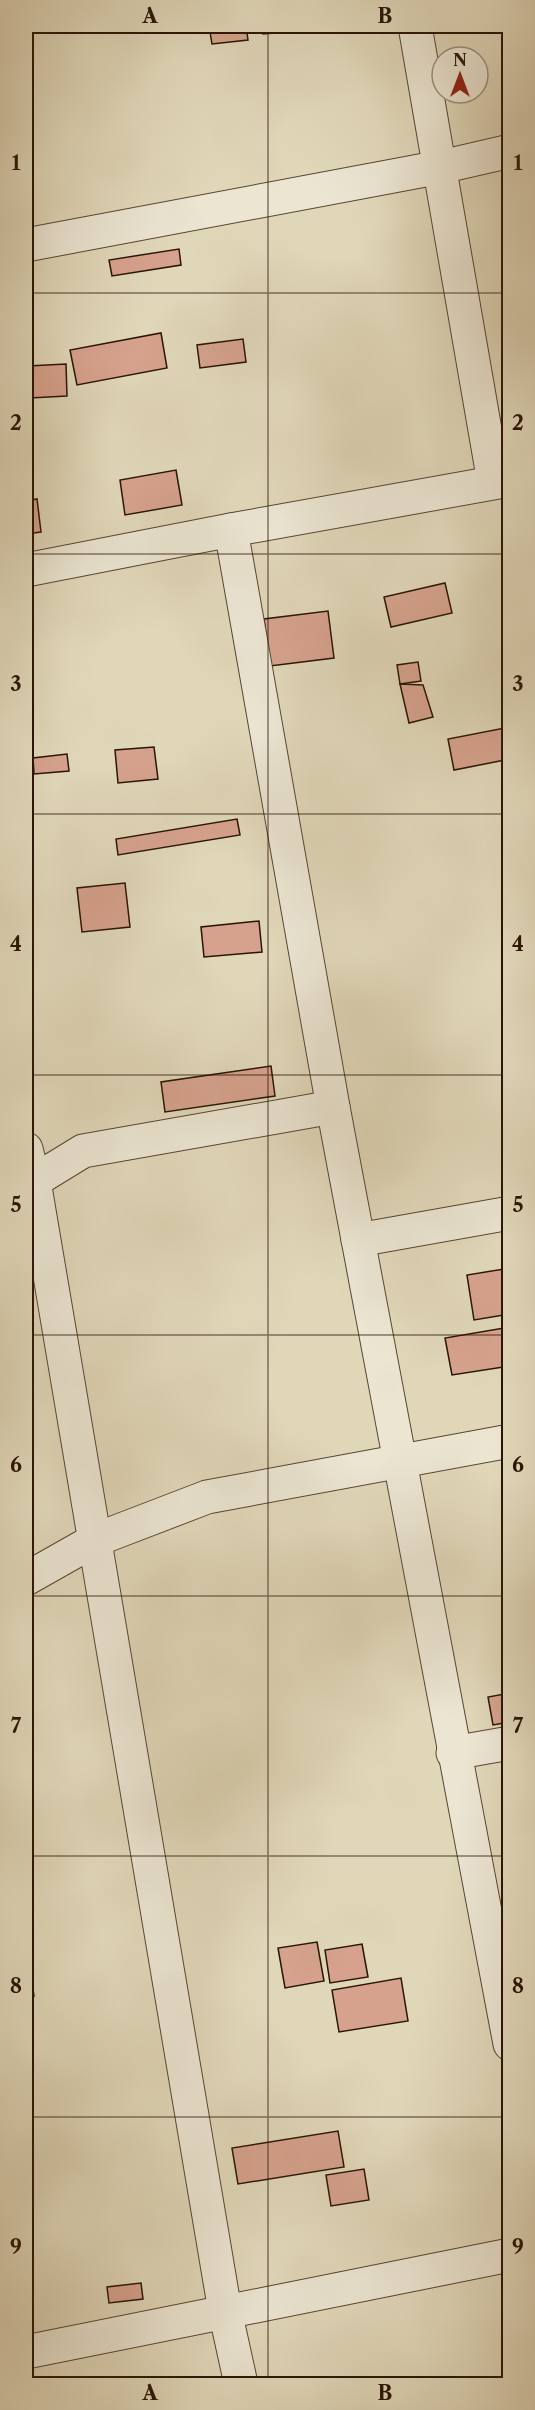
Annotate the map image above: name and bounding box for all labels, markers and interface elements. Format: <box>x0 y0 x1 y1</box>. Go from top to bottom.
text: A <box>141 4 158 28</box>
text: B <box>378 4 393 28</box>
north arrow <box>430 45 490 105</box>
text: N <box>453 50 467 70</box>
text: 1 <box>12 151 21 175</box>
text: 1 <box>514 151 523 175</box>
text: 2 <box>10 411 22 435</box>
text: 2 <box>512 411 524 435</box>
text: 3 <box>10 672 22 696</box>
text: 3 <box>512 672 524 696</box>
text: 4 <box>10 932 22 956</box>
text: 4 <box>512 932 524 956</box>
text: 5 <box>10 1193 22 1217</box>
text: 5 <box>512 1193 524 1217</box>
text: 6 <box>10 1453 22 1477</box>
text: 6 <box>512 1453 524 1477</box>
text: 7 <box>11 1714 22 1738</box>
text: 7 <box>513 1714 524 1738</box>
text: 8 <box>10 1974 22 1998</box>
text: 8 <box>512 1974 524 1998</box>
text: 9 <box>10 2235 22 2259</box>
text: 9 <box>512 2235 524 2259</box>
text: A <box>141 2381 158 2405</box>
text: B <box>378 2381 393 2405</box>

